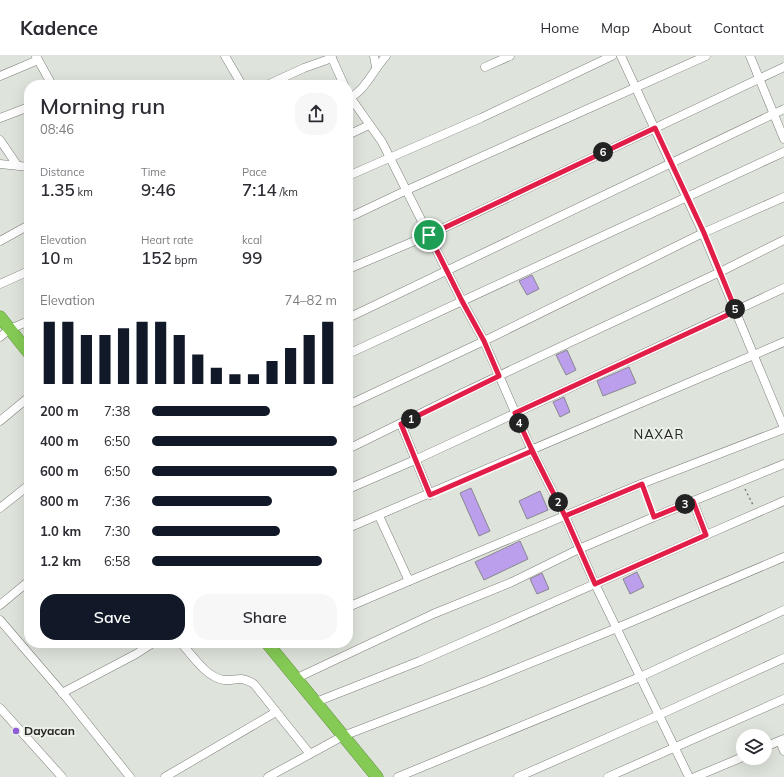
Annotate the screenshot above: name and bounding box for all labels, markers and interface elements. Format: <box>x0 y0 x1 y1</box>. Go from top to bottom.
text: Kadence <box>20 16 98 40</box>
text: Home <box>540 19 579 37</box>
text: Map <box>601 19 630 37</box>
text: About <box>652 19 692 37</box>
text: Contact <box>714 19 764 37</box>
text: Morning run <box>40 92 165 120</box>
button: share <box>295 93 337 135</box>
text: 08:46 <box>40 121 74 137</box>
pin: 6 <box>593 142 613 162</box>
text: 6 <box>600 145 606 159</box>
text: Distance <box>40 165 84 179</box>
text: Time <box>141 165 166 179</box>
text: Pace <box>242 165 267 179</box>
text: 1.35 <box>40 179 75 200</box>
text: 9:46 <box>141 179 176 200</box>
text: 7:14 <box>242 179 277 200</box>
text: km <box>75 185 93 199</box>
text: /km <box>277 185 298 199</box>
pin <box>412 218 446 252</box>
icon: arrive <box>418 224 440 246</box>
text: Elevation <box>40 233 87 247</box>
text: Heart rate <box>141 233 193 247</box>
text: kcal <box>242 233 262 247</box>
text: 10 <box>40 247 60 268</box>
text: 152 <box>141 247 172 268</box>
text: 99 <box>242 247 262 268</box>
text: m <box>60 253 73 267</box>
text: bpm <box>172 253 197 267</box>
text: Elevation <box>40 292 95 308</box>
text: 74–82 m <box>284 292 337 308</box>
pin: 5 <box>725 299 745 319</box>
text: 5 <box>732 302 738 316</box>
text: 200 m <box>40 403 79 419</box>
text: 7:38 <box>104 403 130 419</box>
pin: 1 <box>401 409 421 429</box>
text: 1 <box>408 412 414 426</box>
pin: 4 <box>509 413 529 433</box>
text: 4 <box>516 416 522 430</box>
district label: NAXAR <box>634 426 684 442</box>
text: 400 m <box>40 433 79 449</box>
text: 6:50 <box>104 433 130 449</box>
text: 600 m <box>40 463 79 479</box>
text: 6:50 <box>104 463 130 479</box>
pin: 2 <box>548 492 568 512</box>
text: 800 m <box>40 493 79 509</box>
text: 7:36 <box>104 493 130 509</box>
pin: 3 <box>675 494 695 514</box>
text: 2 <box>555 495 561 509</box>
text: 3 <box>682 497 688 511</box>
text: 1.0 km <box>40 523 81 539</box>
text: 7:30 <box>104 523 130 539</box>
text: 1.2 km <box>40 553 81 569</box>
text: 6:58 <box>104 553 130 569</box>
button: Save <box>40 594 185 640</box>
button: Share <box>193 594 337 640</box>
place label: Dayacan <box>24 723 75 738</box>
marker: Dayacan <box>11 726 21 736</box>
map controls <box>736 729 772 765</box>
button: layers <box>736 729 772 765</box>

